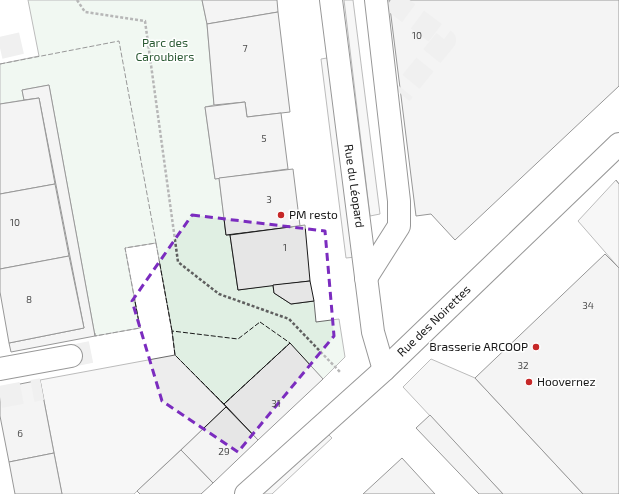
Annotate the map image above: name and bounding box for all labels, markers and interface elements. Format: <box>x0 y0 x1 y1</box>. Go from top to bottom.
house number: 10 <box>412 29 422 41</box>
park label: Parc des Caroubiers <box>136 35 194 63</box>
house number: 7 <box>242 42 248 54</box>
house number: 5 <box>261 132 267 144</box>
street label: Rue du Léopard <box>342 143 368 229</box>
house number: 3 <box>266 193 272 205</box>
place label: PM resto <box>289 207 338 221</box>
marker: PM resto <box>276 210 286 220</box>
house number: 10 <box>10 216 20 228</box>
house number: 1 <box>283 241 287 253</box>
street label: Rue des Noirettes <box>394 282 473 359</box>
house number: 8 <box>26 293 32 305</box>
house number: 34 <box>582 299 594 311</box>
place label: Brasserie ARCOOP <box>429 339 528 353</box>
marker: Brasserie ARCOOP <box>531 342 541 352</box>
house number: 32 <box>517 359 529 371</box>
place label: Hoovernez <box>537 374 596 388</box>
marker: Hoovernez <box>524 377 534 387</box>
house number: 31 <box>271 397 281 409</box>
house number: 6 <box>17 427 23 439</box>
house number: 29 <box>218 445 230 457</box>

